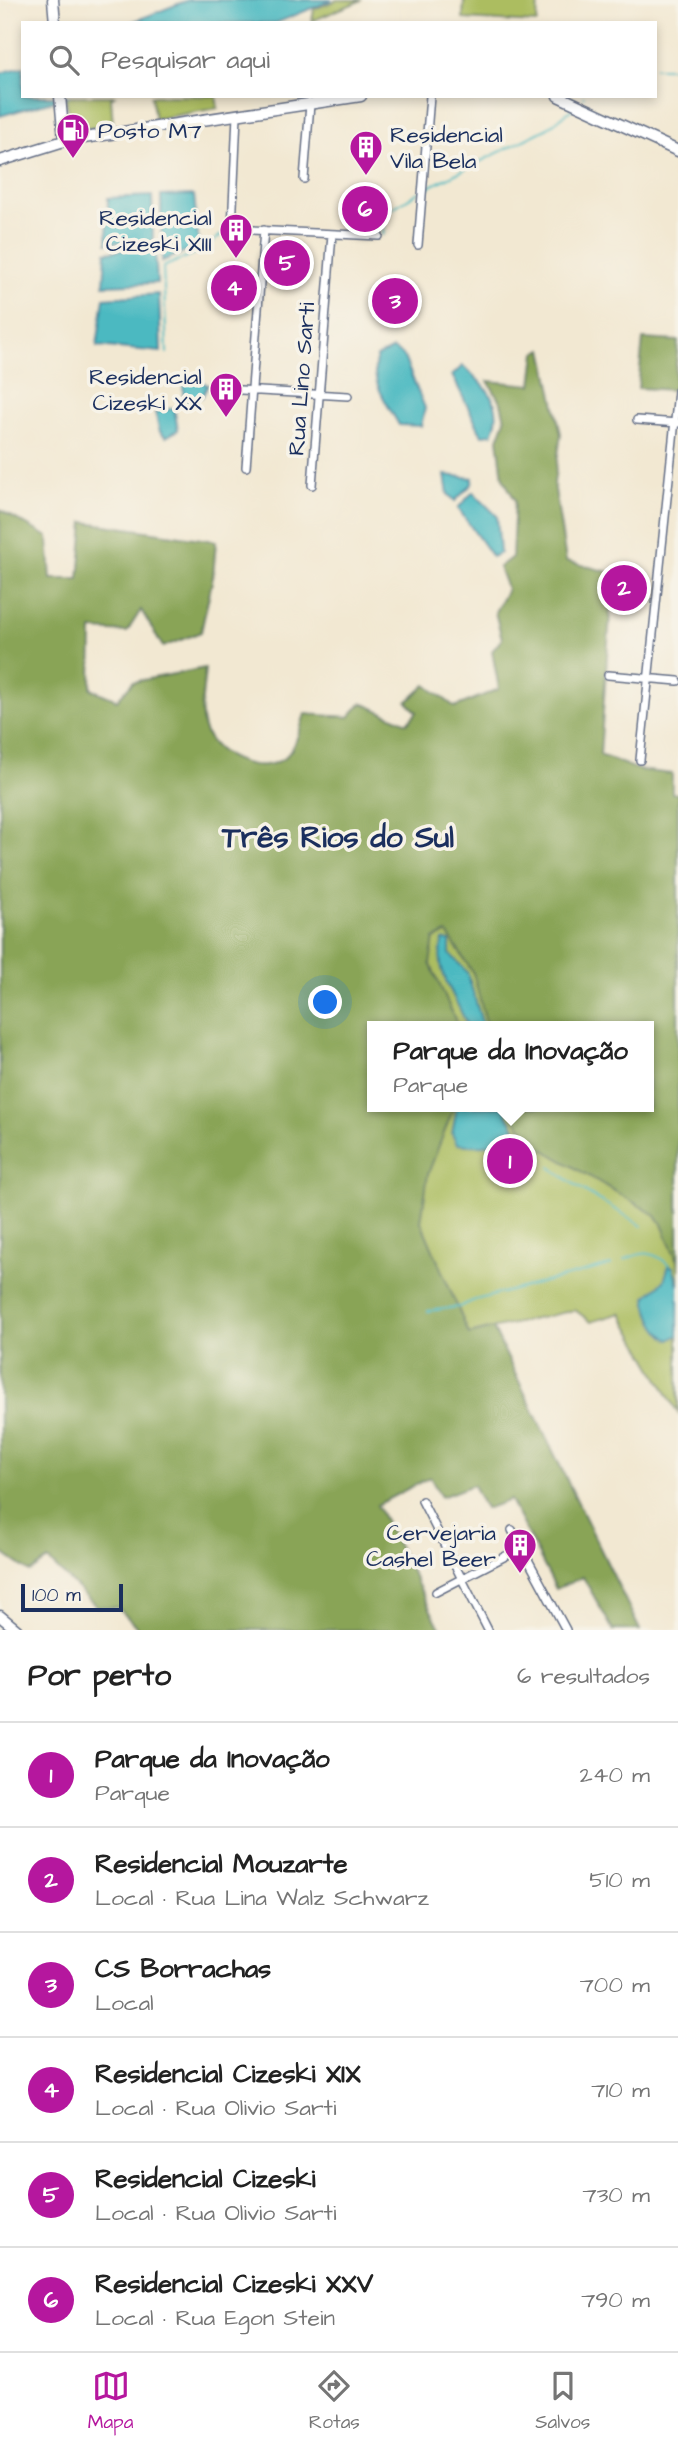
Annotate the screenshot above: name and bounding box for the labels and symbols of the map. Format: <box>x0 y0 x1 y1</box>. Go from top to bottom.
fuel station icon: Posto M7 <box>54 111 92 160</box>
place label: Posto M7 <box>98 115 202 147</box>
place label: Residencial Vila Bela <box>390 119 503 177</box>
building icon: Residencial Vila Bela <box>347 128 385 177</box>
pin: 6 <box>342 183 388 235</box>
place label: Residencial Cizeski XIII <box>99 202 212 260</box>
building icon: Residencial Cizeski XIII <box>217 211 255 260</box>
pin: 5 <box>264 237 310 289</box>
pin: 4 <box>211 262 257 314</box>
pin: 3 <box>372 275 418 327</box>
street label: Rua Lino Sarti <box>281 301 323 457</box>
place label: Residencial Cizeski XX <box>89 361 202 419</box>
building icon: Residencial Cizeski XX <box>207 370 245 419</box>
pin: 2 <box>601 562 647 614</box>
district label: Três Rios do Sul <box>221 817 454 859</box>
your location <box>308 985 342 1019</box>
pin: 1 <box>487 1135 533 1187</box>
place label: Cervejaria Cashel Beer <box>366 1517 496 1575</box>
building icon: Cervejaria Cashel Beer <box>501 1526 539 1575</box>
scale bar <box>21 1581 122 1613</box>

